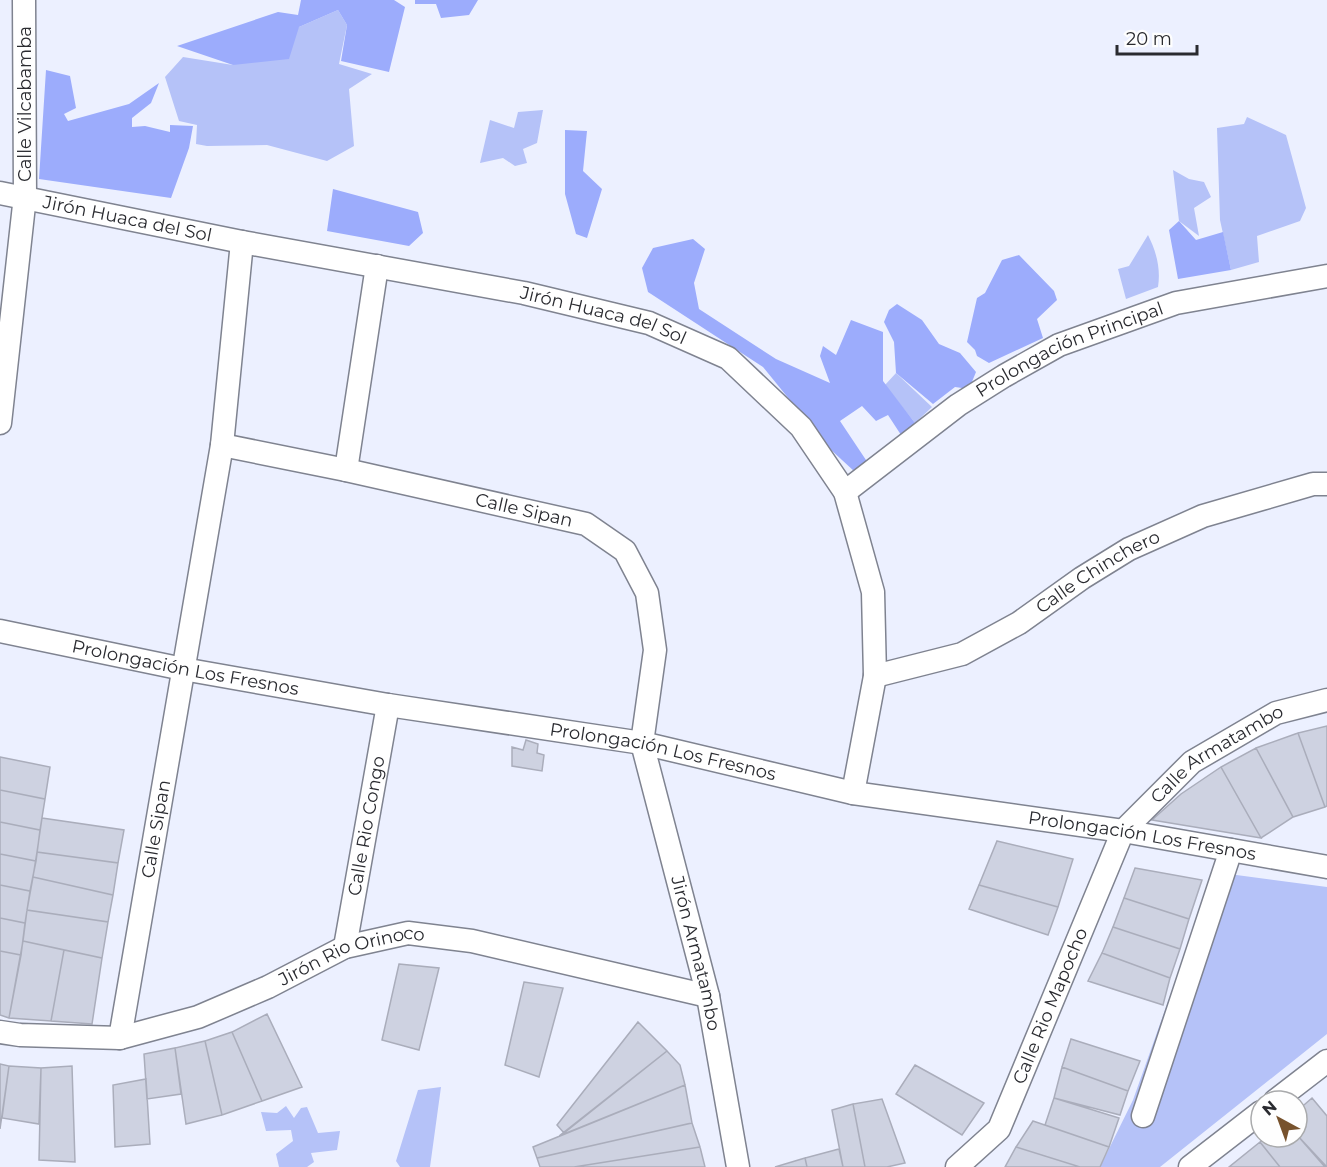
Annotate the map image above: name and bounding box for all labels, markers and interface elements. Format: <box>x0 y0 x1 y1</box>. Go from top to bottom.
scale bar <box>1117 18 1196 56</box>
street label: Calle Vilcabamba <box>14 26 36 182</box>
text: 20 m <box>1126 28 1172 50</box>
street label: Jirón Huaca del Sol <box>40 191 214 247</box>
street label: Jirón Huaca del Sol <box>517 281 690 349</box>
street label: Prolongación Principal <box>972 297 1166 402</box>
street label: Calle Sipan <box>473 488 575 532</box>
street label: Calle Chinchero <box>1032 526 1163 618</box>
street label: Prolongación Los Fresnos <box>70 635 301 700</box>
street label: Calle Armatambo <box>1146 701 1285 808</box>
street label: Prolongación Los Fresnos <box>548 718 778 785</box>
street label: Calle Rio Congo <box>343 754 390 898</box>
street label: Calle Sipan <box>137 778 175 880</box>
street label: Prolongación Los Fresnos <box>1027 807 1258 865</box>
street label: Jirón Armatambo <box>666 872 725 1033</box>
street label: Jirón Rio Orinoco <box>274 922 426 991</box>
street label: Calle Rio Mapocho <box>1008 924 1093 1087</box>
north arrow <box>1249 1089 1309 1149</box>
text: N <box>1258 1097 1281 1119</box>

